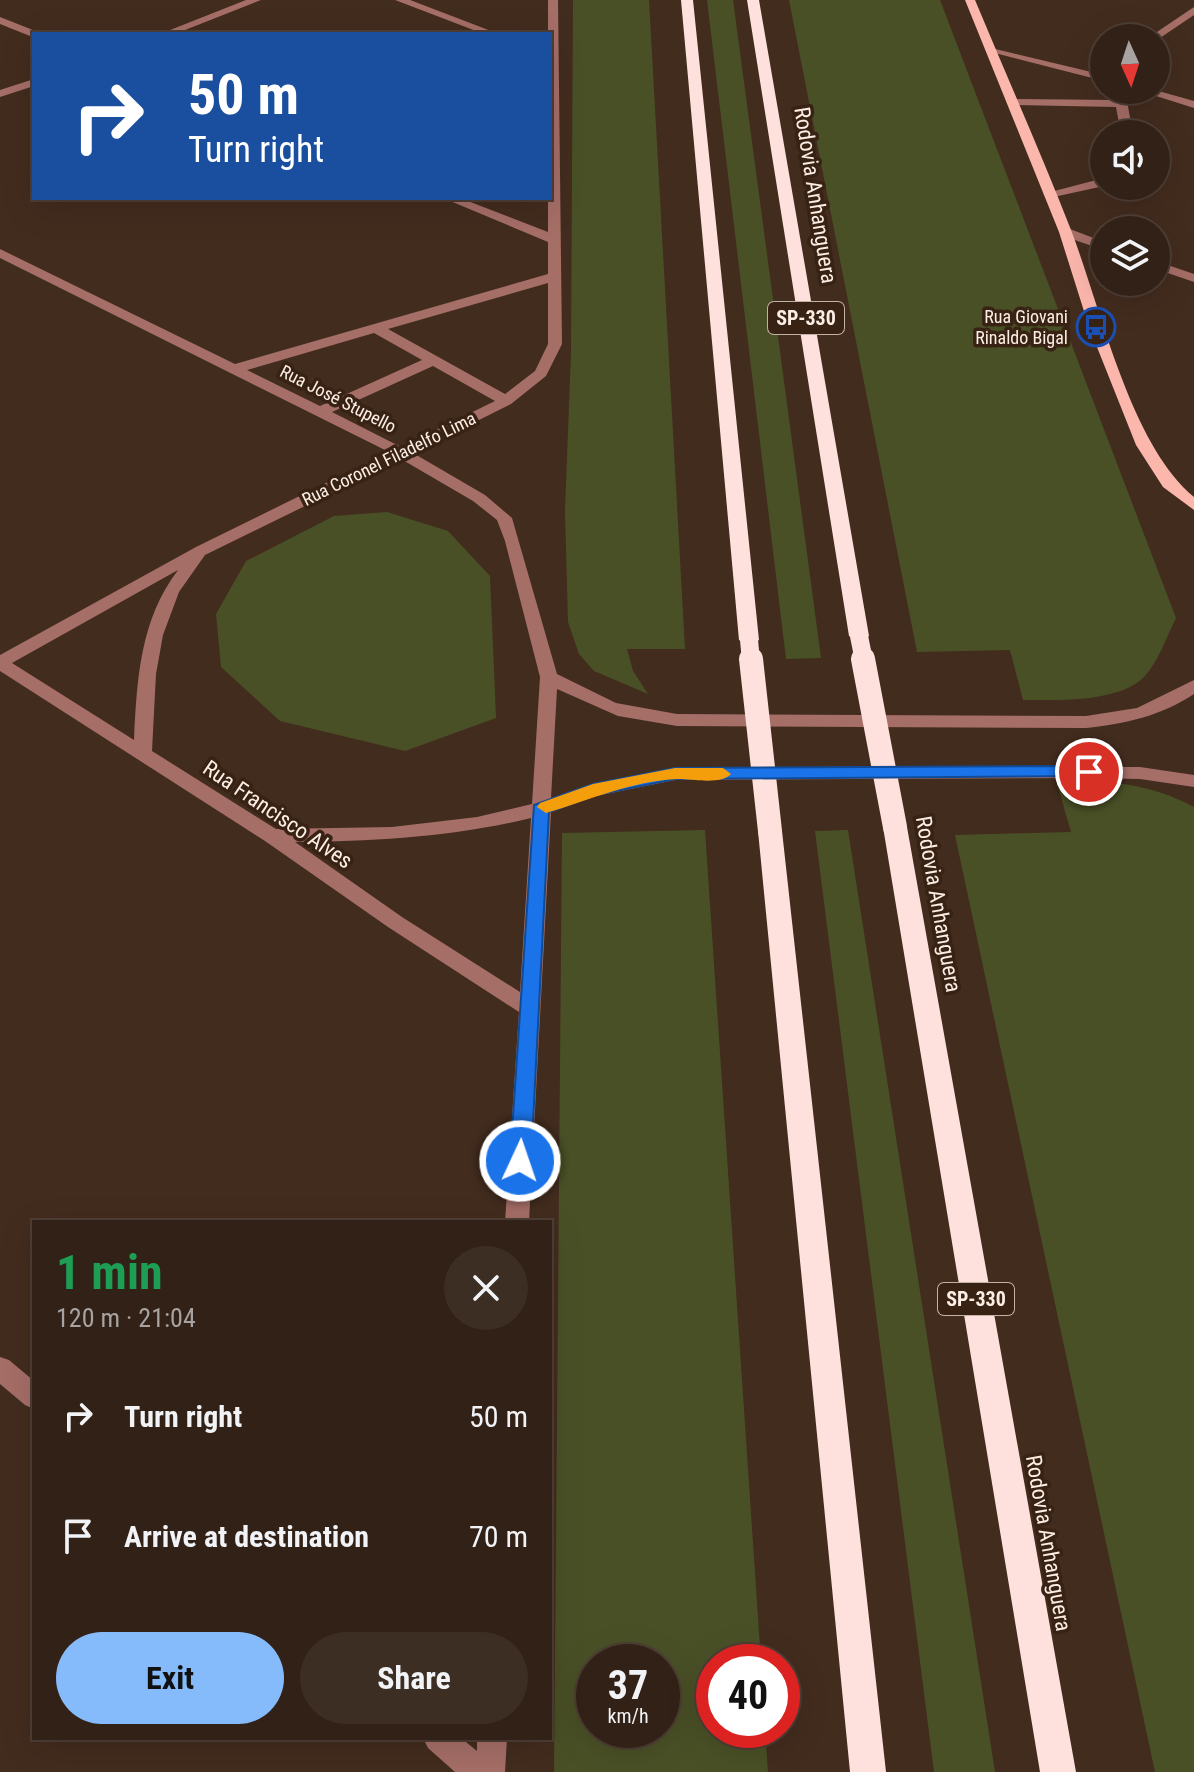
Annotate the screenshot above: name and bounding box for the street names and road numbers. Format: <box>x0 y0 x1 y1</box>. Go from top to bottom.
street label: Rodovia Anhanguera <box>789 105 842 285</box>
road number: SP-330 <box>768 302 844 334</box>
street label: Rua José Stupello <box>277 360 400 437</box>
street label: Rua Coronel Filadelfo Lima <box>298 407 479 510</box>
street label: Rua Francisco Alves <box>198 755 357 874</box>
street label: Rodovia Anhanguera <box>911 814 966 994</box>
road number: SP-330 <box>938 1283 1014 1315</box>
street label: Rodovia Anhanguera <box>1021 1453 1076 1633</box>

